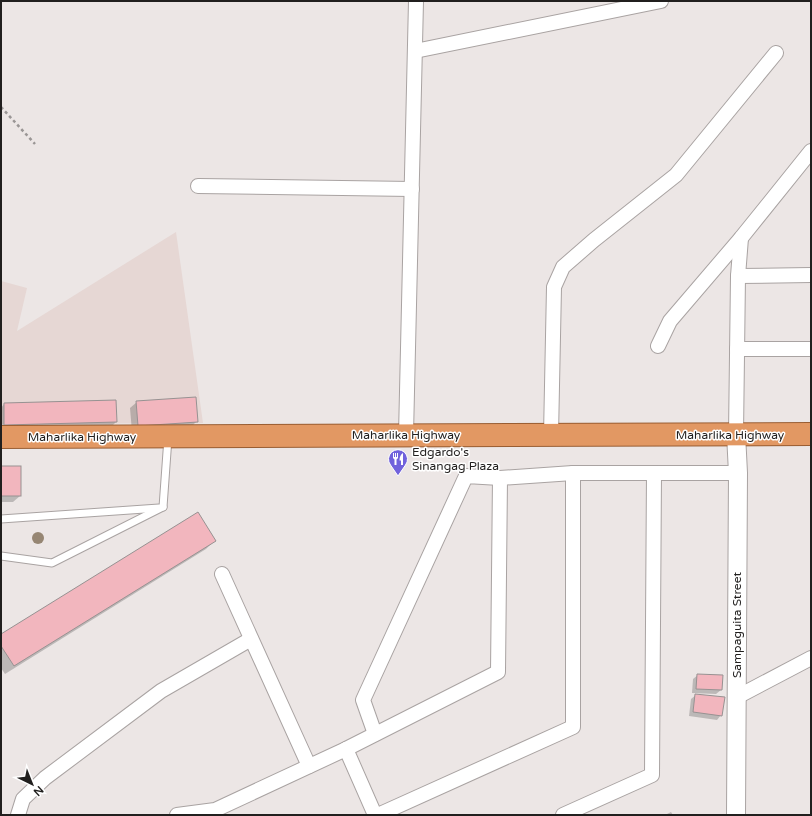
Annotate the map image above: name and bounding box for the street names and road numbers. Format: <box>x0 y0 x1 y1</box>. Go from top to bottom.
street label: Maharlika Highway <box>352 428 461 442</box>
street label: Maharlika Highway <box>676 428 785 442</box>
street label: Maharlika Highway <box>28 430 137 444</box>
street label: Sampaguita Street <box>730 572 744 678</box>

